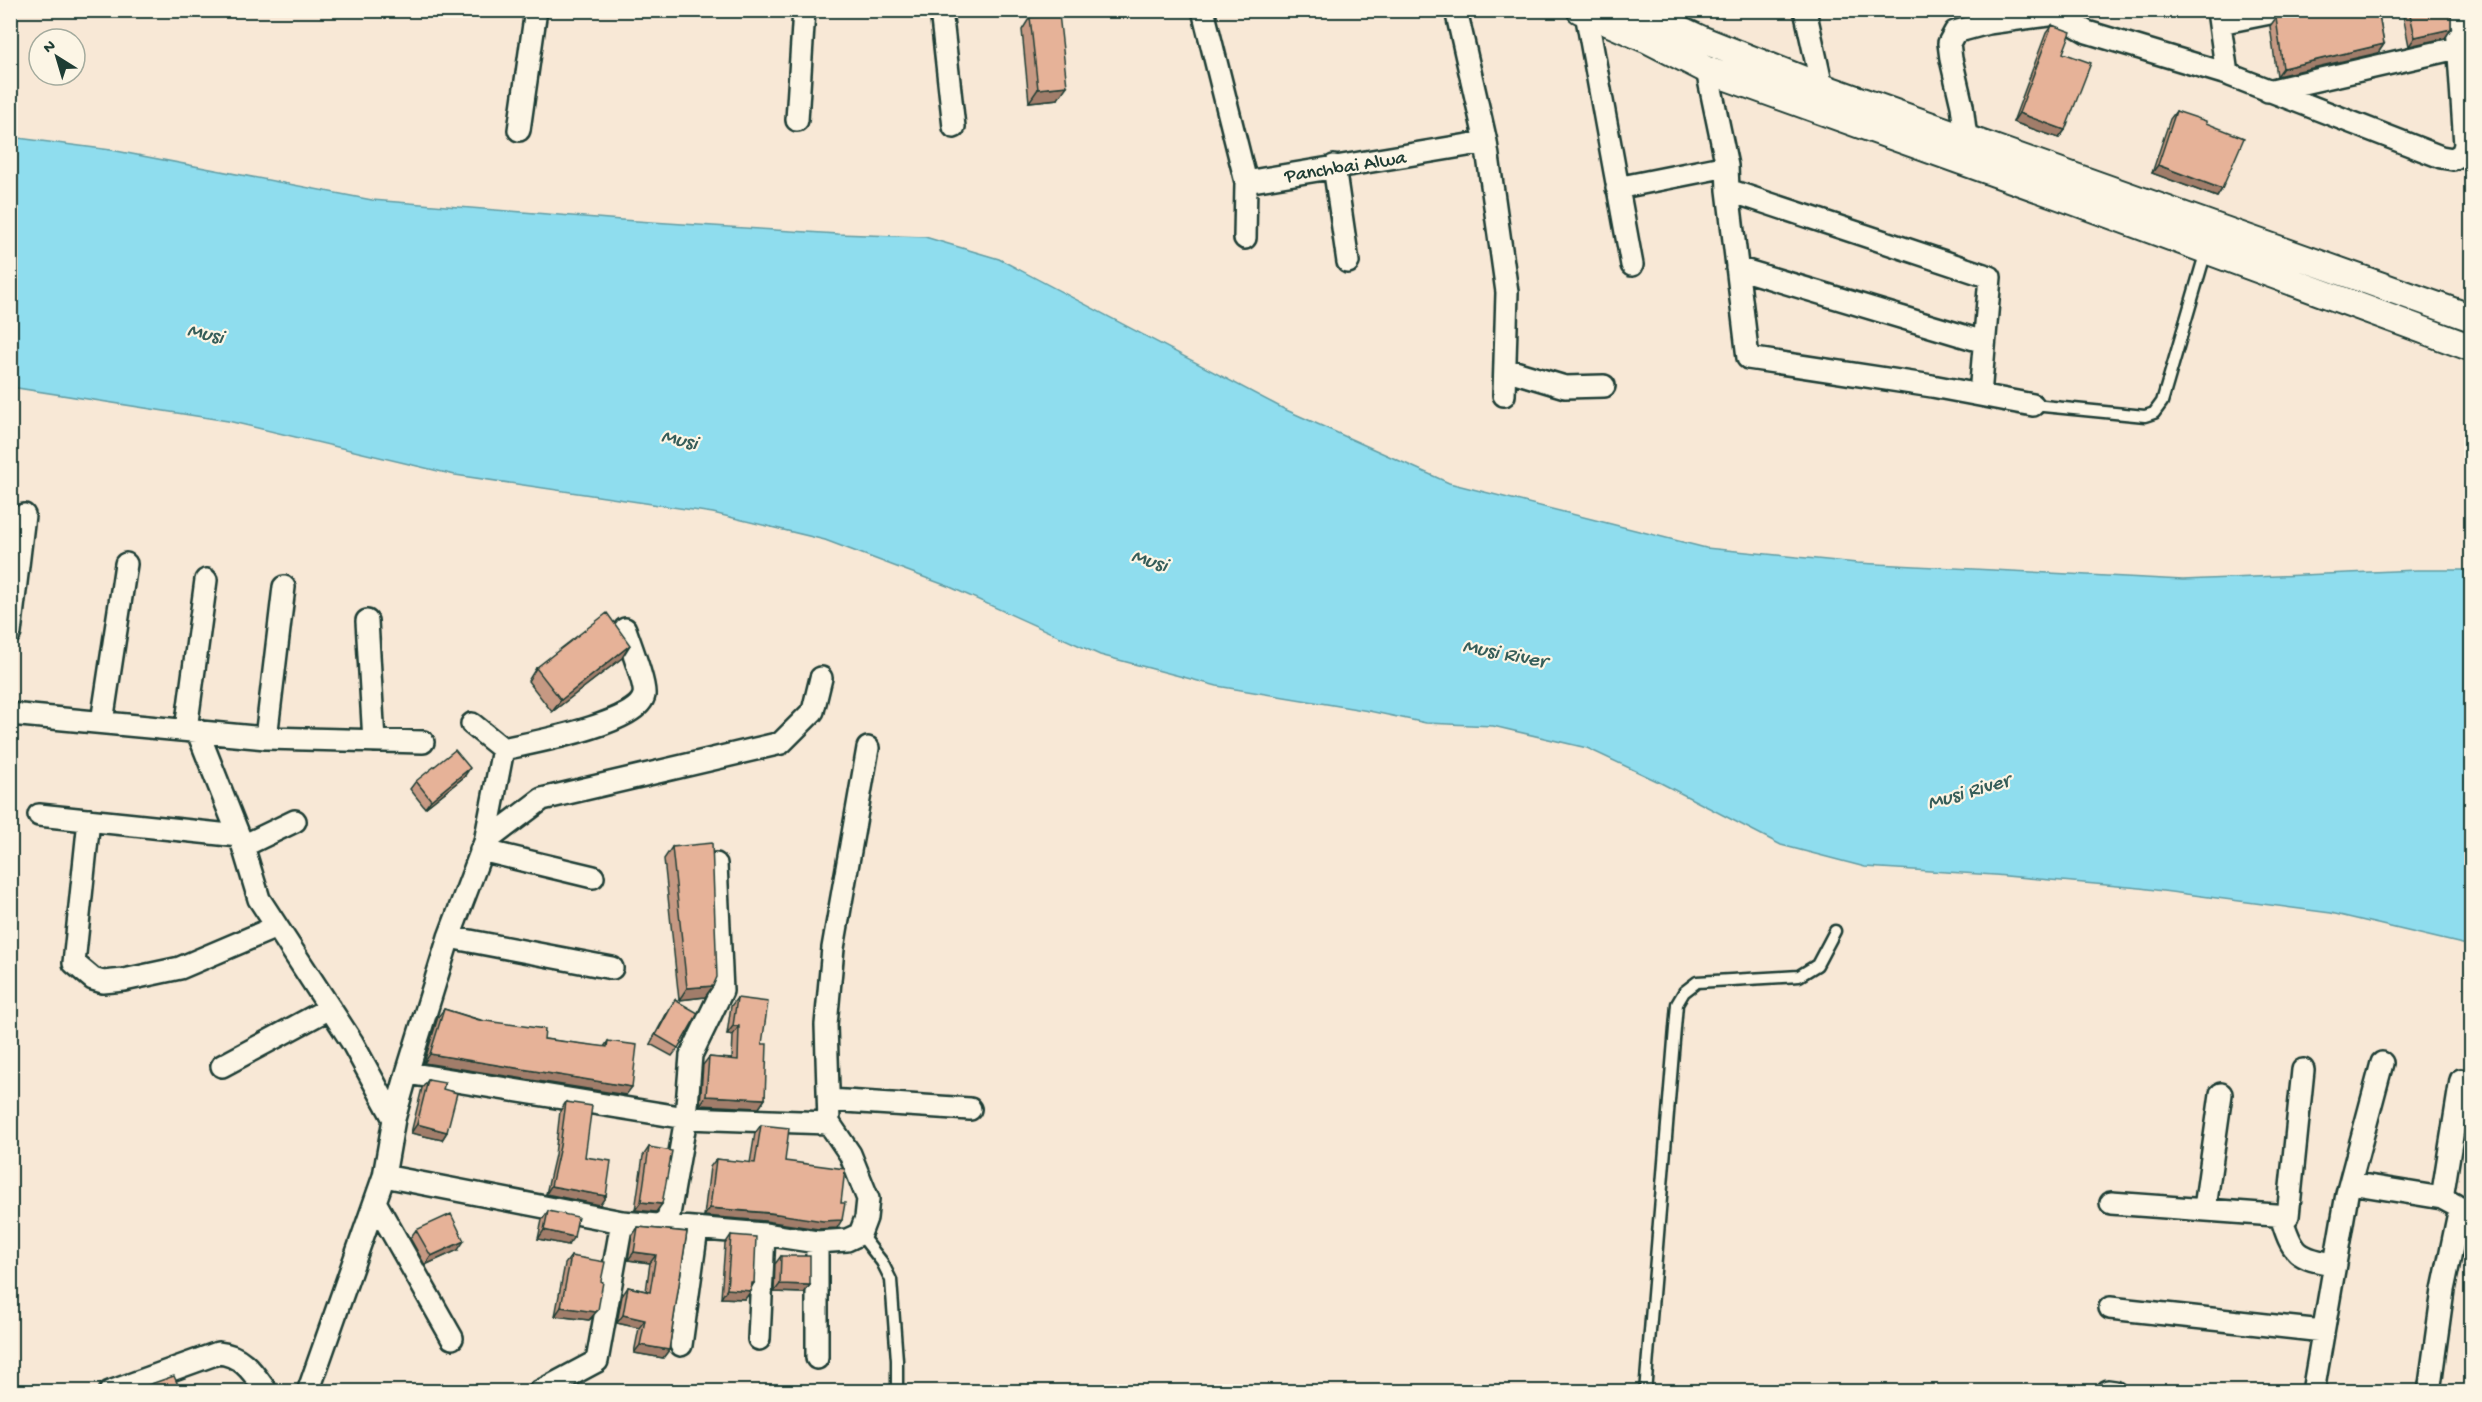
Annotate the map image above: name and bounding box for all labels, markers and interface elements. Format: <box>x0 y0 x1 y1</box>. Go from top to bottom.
north arrow <box>27 27 87 87</box>
text: N <box>40 37 60 59</box>
street label: Panchbai Alwa <box>1282 147 1409 190</box>
water label: Musi <box>185 319 228 352</box>
water label: Musi <box>659 425 702 458</box>
water label: Musi <box>1128 545 1173 580</box>
water label: Musi River <box>1460 635 1553 677</box>
water label: Musi River <box>1925 768 2018 817</box>

